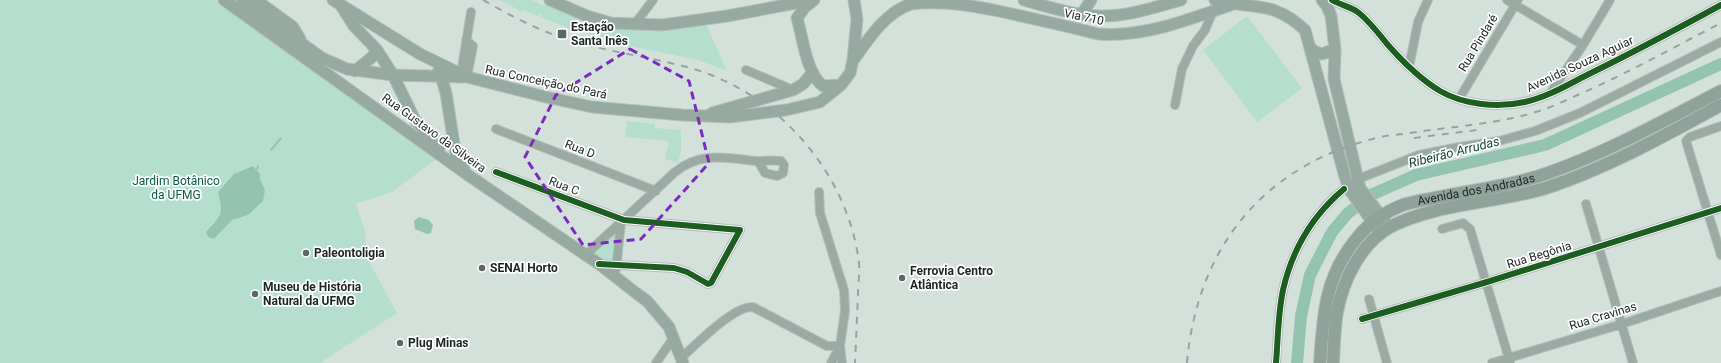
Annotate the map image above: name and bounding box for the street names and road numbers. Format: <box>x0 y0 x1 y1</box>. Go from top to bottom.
street label: Via 710 <box>1063 6 1105 28</box>
street label: Rua Pindaré <box>1455 12 1501 74</box>
street label: Avenida Souza Aguiar <box>1524 33 1636 95</box>
street label: Rua Conceição do Pará <box>484 62 608 102</box>
street label: Rua Gustavo da Silveira <box>379 91 489 175</box>
street label: Rua D <box>563 137 597 161</box>
street label: Avenida dos Andradas <box>1416 171 1536 208</box>
street label: Rua C <box>547 174 581 198</box>
street label: Rua Begônia <box>1505 239 1573 271</box>
street label: Rua Cravinas <box>1568 299 1638 333</box>

